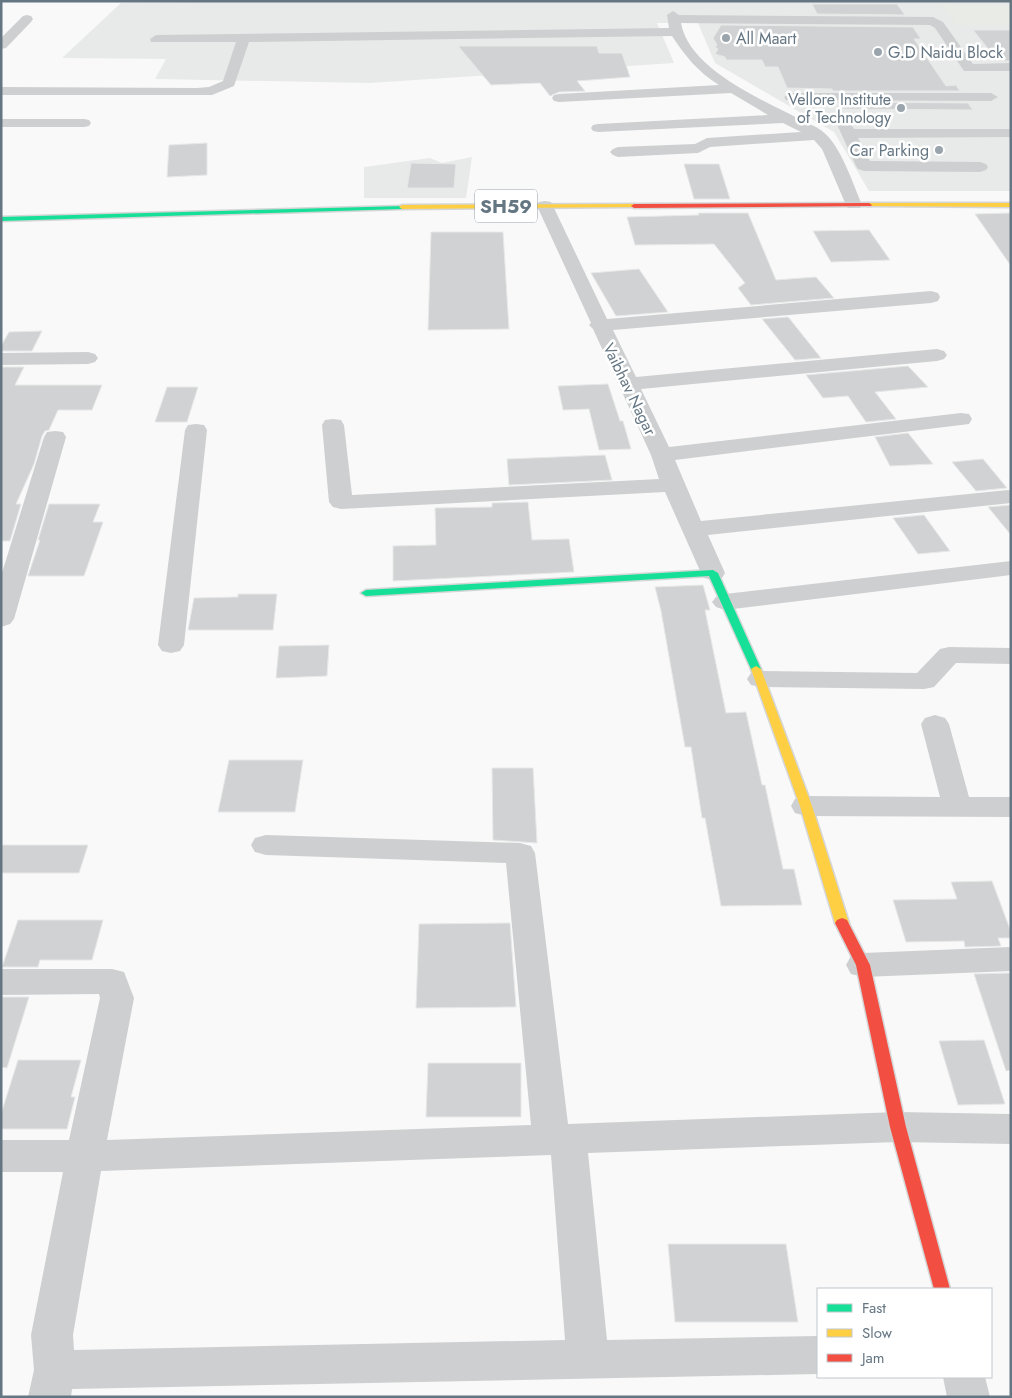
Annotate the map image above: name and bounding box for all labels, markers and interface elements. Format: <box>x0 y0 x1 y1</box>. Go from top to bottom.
place label: All Maart <box>736 27 797 50</box>
marker: All Maart <box>720 32 732 44</box>
place label: G.D Naidu Block <box>888 41 1004 64</box>
marker: G.D Naidu Block <box>872 46 884 58</box>
place label: Vellore Institute of Technology <box>788 88 892 129</box>
marker: Vellore Institute of Technology <box>895 102 907 114</box>
place label: Car Parking <box>850 139 929 162</box>
marker: Car Parking <box>933 144 945 156</box>
road number: SH59 <box>475 190 537 222</box>
street label: Vaibhav Nagar <box>597 339 662 440</box>
legend <box>817 1288 992 1378</box>
text: Fast <box>862 1297 886 1319</box>
text: Slow <box>862 1322 893 1344</box>
text: Jam <box>860 1347 885 1369</box>

